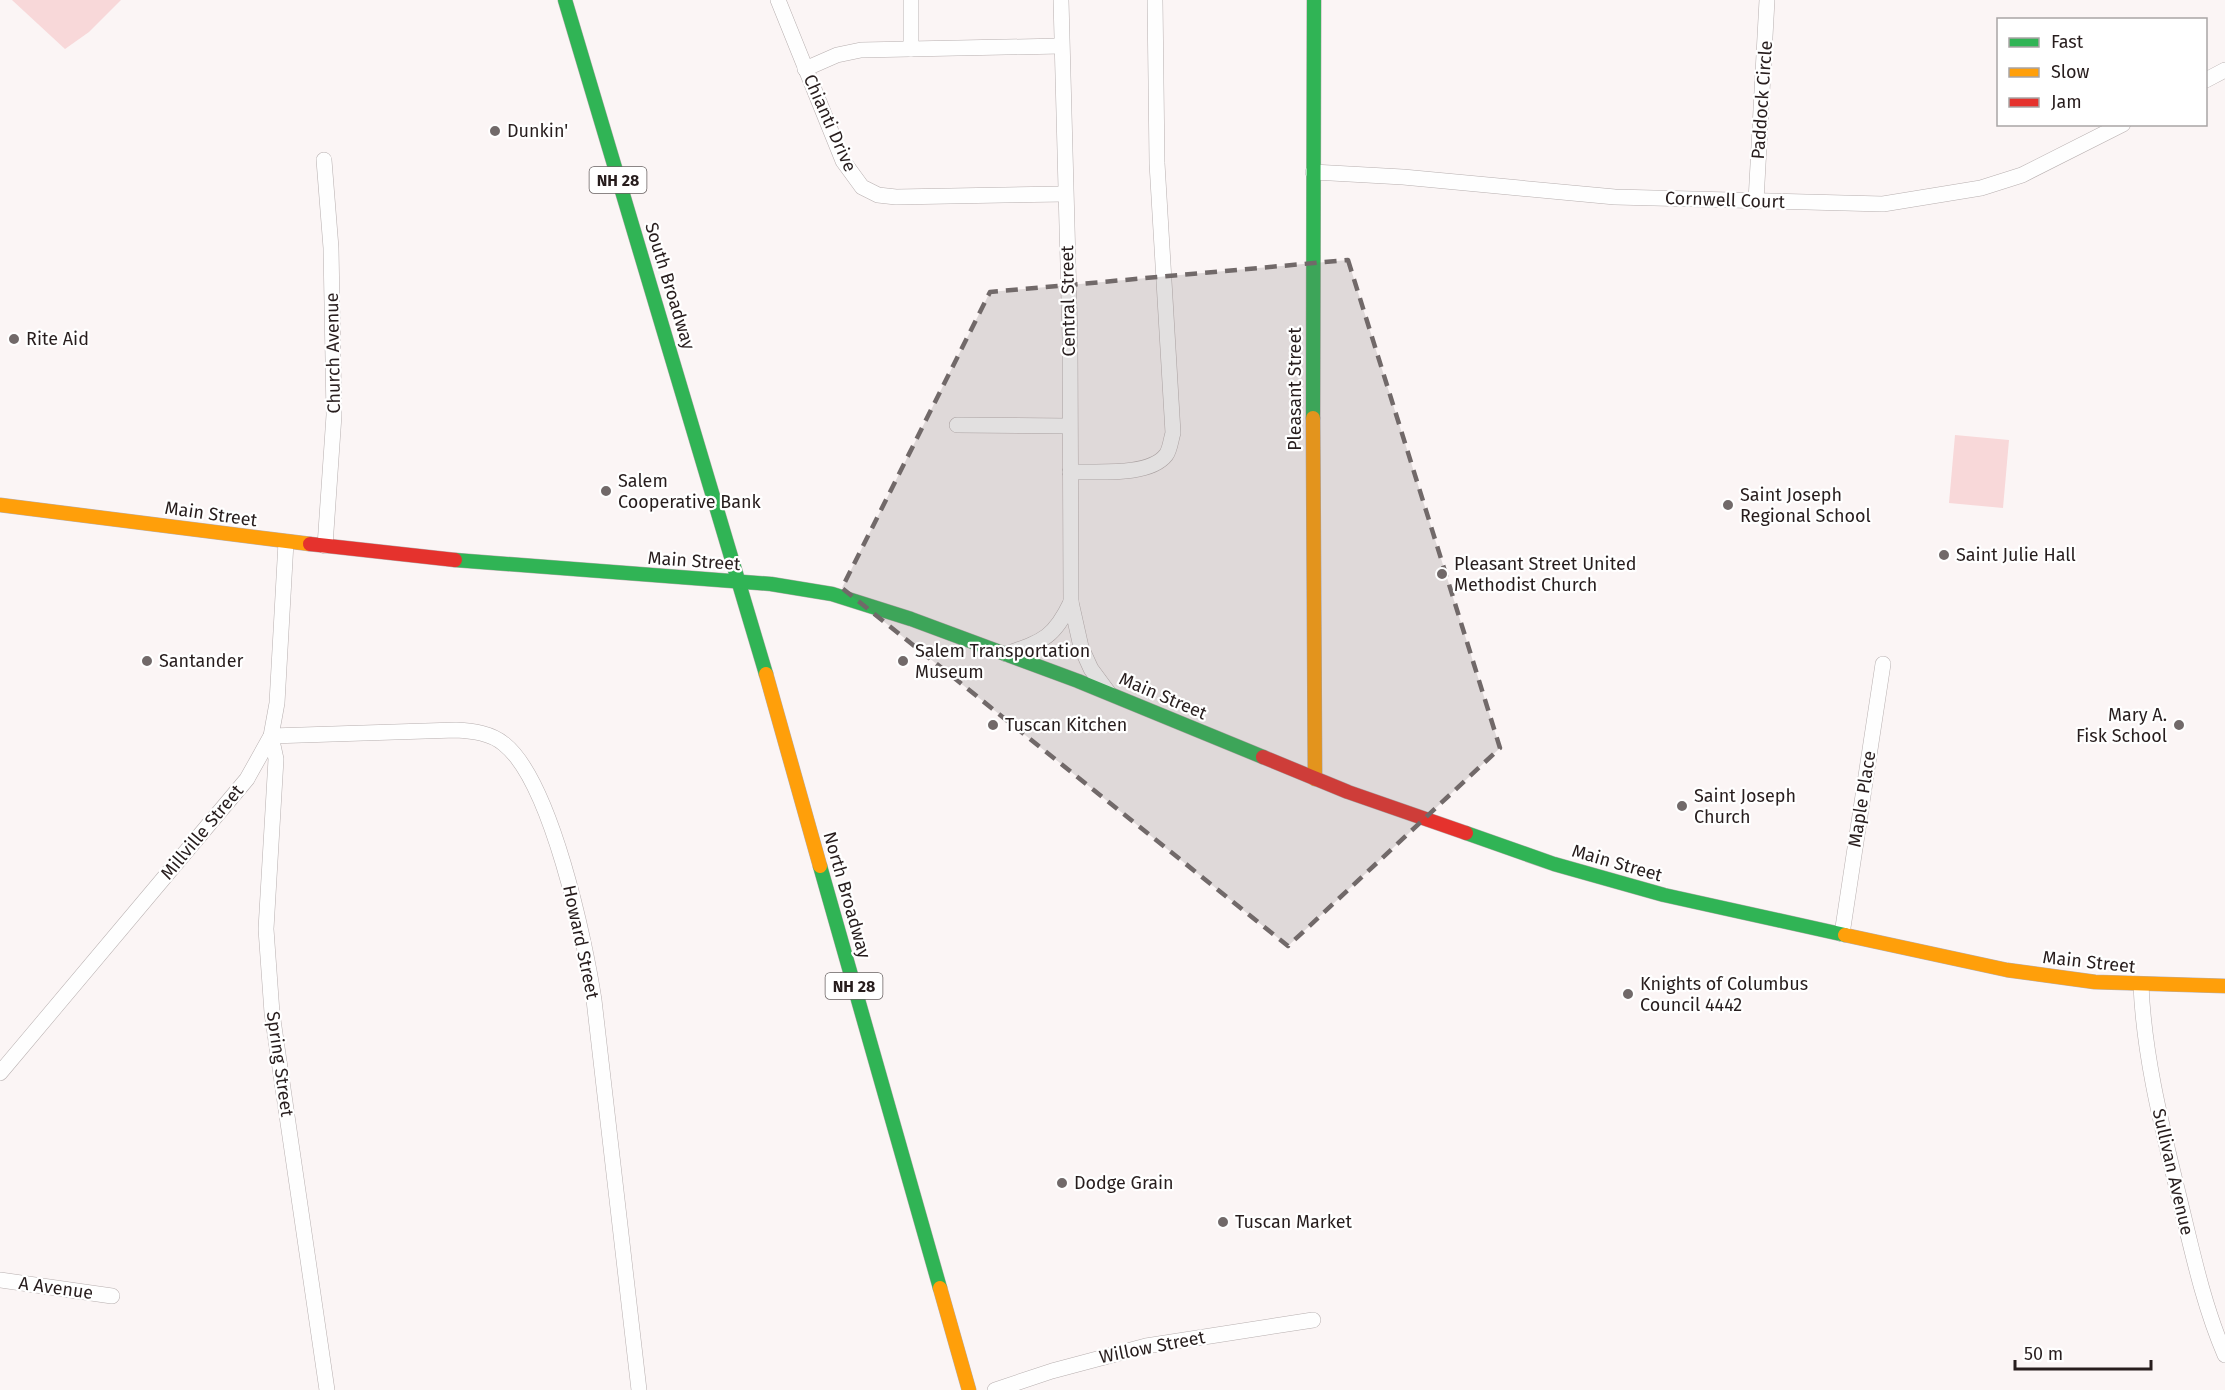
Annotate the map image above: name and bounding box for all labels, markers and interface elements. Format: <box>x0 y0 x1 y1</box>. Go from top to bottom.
legend <box>1997 18 2207 126</box>
text: Fast <box>2051 31 2084 53</box>
street label: Paddock Circle <box>1747 40 1777 160</box>
text: Slow <box>2051 61 2090 83</box>
street label: Chianti Drive <box>799 71 861 175</box>
text: Jam <box>2051 91 2082 113</box>
place label: Dunkin' <box>507 120 568 142</box>
marker: Dunkin' <box>488 124 502 138</box>
road number: NH 28 <box>590 167 646 193</box>
street label: Cornwell Court <box>1665 187 1786 213</box>
street label: South Broadway <box>640 220 700 352</box>
street label: Central Street <box>1056 245 1080 357</box>
street label: Church Avenue <box>321 292 345 414</box>
street label: Pleasant Street <box>1284 327 1306 451</box>
place label: Rite Aid <box>26 328 89 350</box>
marker: Rite Aid <box>7 332 21 346</box>
place label: Salem Cooperative Bank <box>618 470 762 513</box>
marker: Salem Cooperative Bank <box>599 484 613 498</box>
place label: Saint Joseph Regional School <box>1740 484 1871 527</box>
street label: Main Street <box>163 497 259 531</box>
marker: Saint Joseph Regional School <box>1721 498 1735 512</box>
place label: Saint Julie Hall <box>1956 544 2076 566</box>
street label: Main Street <box>647 547 742 575</box>
marker: Saint Julie Hall <box>1937 548 1951 562</box>
place label: Pleasant Street United Methodist Church <box>1454 553 1636 596</box>
marker: Pleasant Street United Methodist Church <box>1435 567 1449 581</box>
place label: Salem Transportation Museum <box>915 640 1090 683</box>
place label: Santander <box>159 650 243 672</box>
marker: Santander <box>140 654 154 668</box>
marker: Salem Transportation Museum <box>896 654 910 668</box>
street label: Main Street <box>1116 668 1211 724</box>
place label: Mary A. Fisk School <box>2076 704 2167 747</box>
place label: Tuscan Kitchen <box>1005 714 1127 736</box>
marker: Tuscan Kitchen <box>986 718 1000 732</box>
marker: Mary A. Fisk School <box>2172 718 2186 732</box>
street label: Maple Place <box>1844 749 1880 849</box>
street label: Millville Street <box>156 780 248 884</box>
place label: Saint Joseph Church <box>1694 785 1796 828</box>
marker: Saint Joseph Church <box>1675 799 1689 813</box>
street label: North Broadway <box>818 829 876 961</box>
street label: Main Street <box>1569 840 1665 887</box>
street label: Howard Street <box>558 883 604 1002</box>
street label: Main Street <box>2042 946 2137 978</box>
road number: NH 28 <box>826 973 882 999</box>
place label: Knights of Columbus Council 4442 <box>1640 973 1808 1016</box>
marker: Knights of Columbus Council 4442 <box>1621 987 1635 1001</box>
street label: Spring Street <box>262 1010 298 1119</box>
street label: Sullivan Avenue <box>2148 1107 2198 1237</box>
place label: Dodge Grain <box>1074 1172 1174 1194</box>
marker: Dodge Grain <box>1055 1176 1069 1190</box>
place label: Tuscan Market <box>1235 1211 1353 1233</box>
marker: Tuscan Market <box>1216 1215 1230 1229</box>
street label: A Avenue <box>17 1272 95 1304</box>
street label: Willow Street <box>1097 1326 1207 1368</box>
scale bar <box>2015 1333 2152 1371</box>
text: 50 m <box>2024 1343 2063 1365</box>

